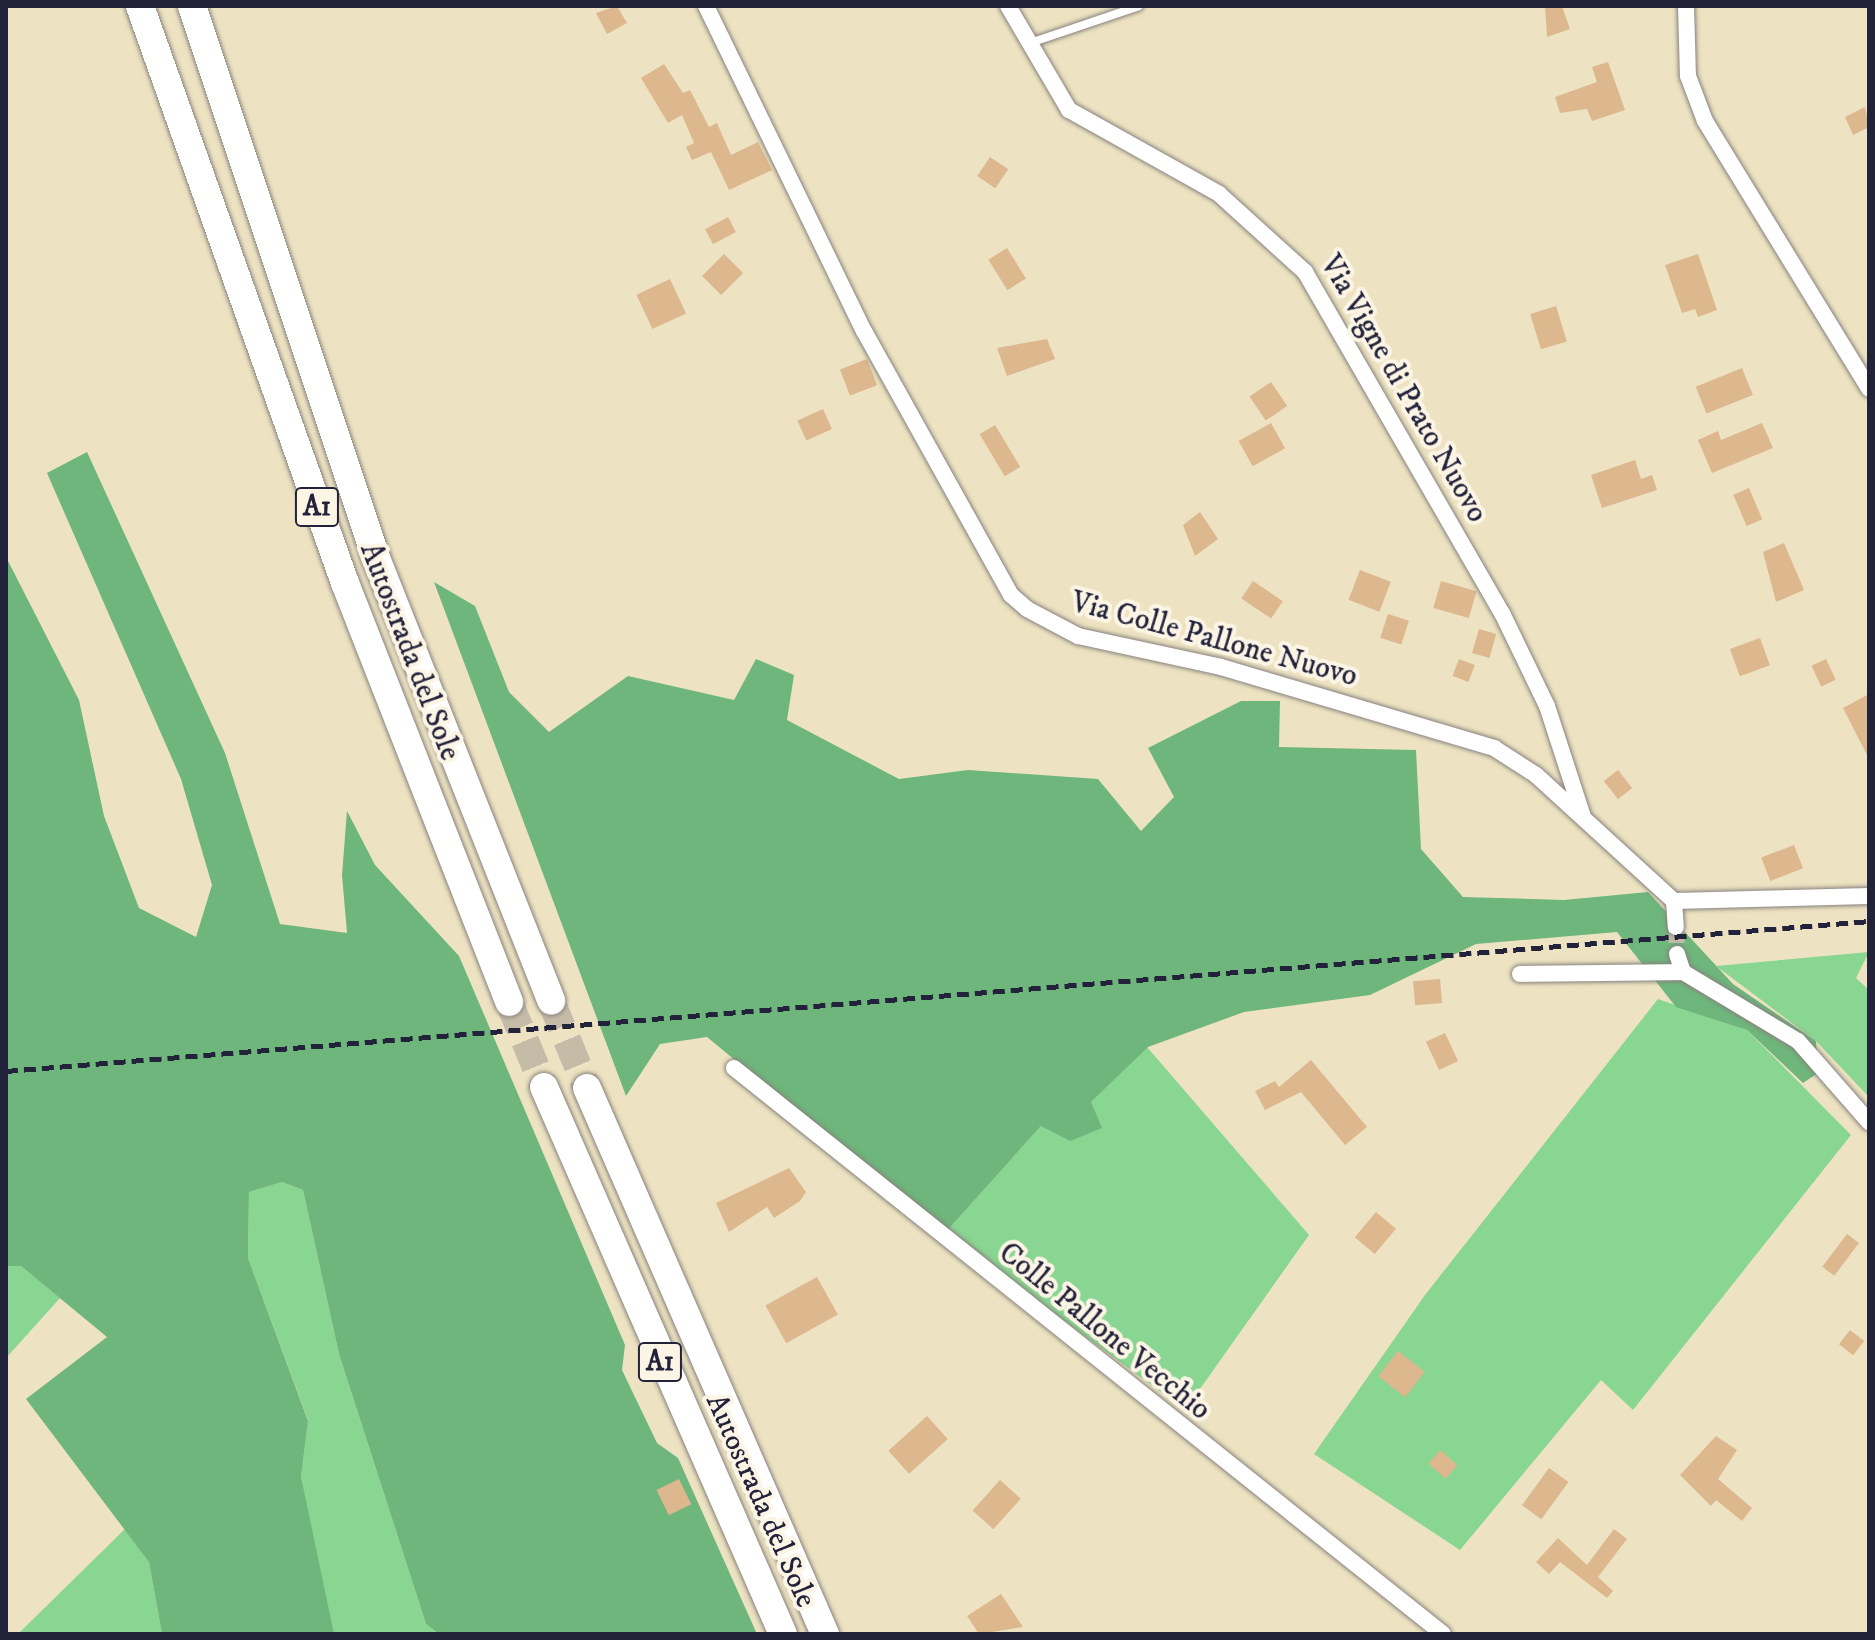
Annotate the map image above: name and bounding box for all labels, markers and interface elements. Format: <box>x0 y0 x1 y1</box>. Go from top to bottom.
street label: Via Vigne di Prato Nuovo <box>1312 249 1494 529</box>
road number: A1 <box>293 483 341 531</box>
street label: Autostrada del Sole <box>351 538 467 766</box>
street label: Via Colle Pallone Nuovo <box>1067 584 1361 696</box>
street label: Colle Pallone Vecchio <box>991 1236 1217 1428</box>
road number: A1 <box>636 1338 684 1386</box>
street label: Autostrada del Sole <box>697 1389 823 1613</box>

